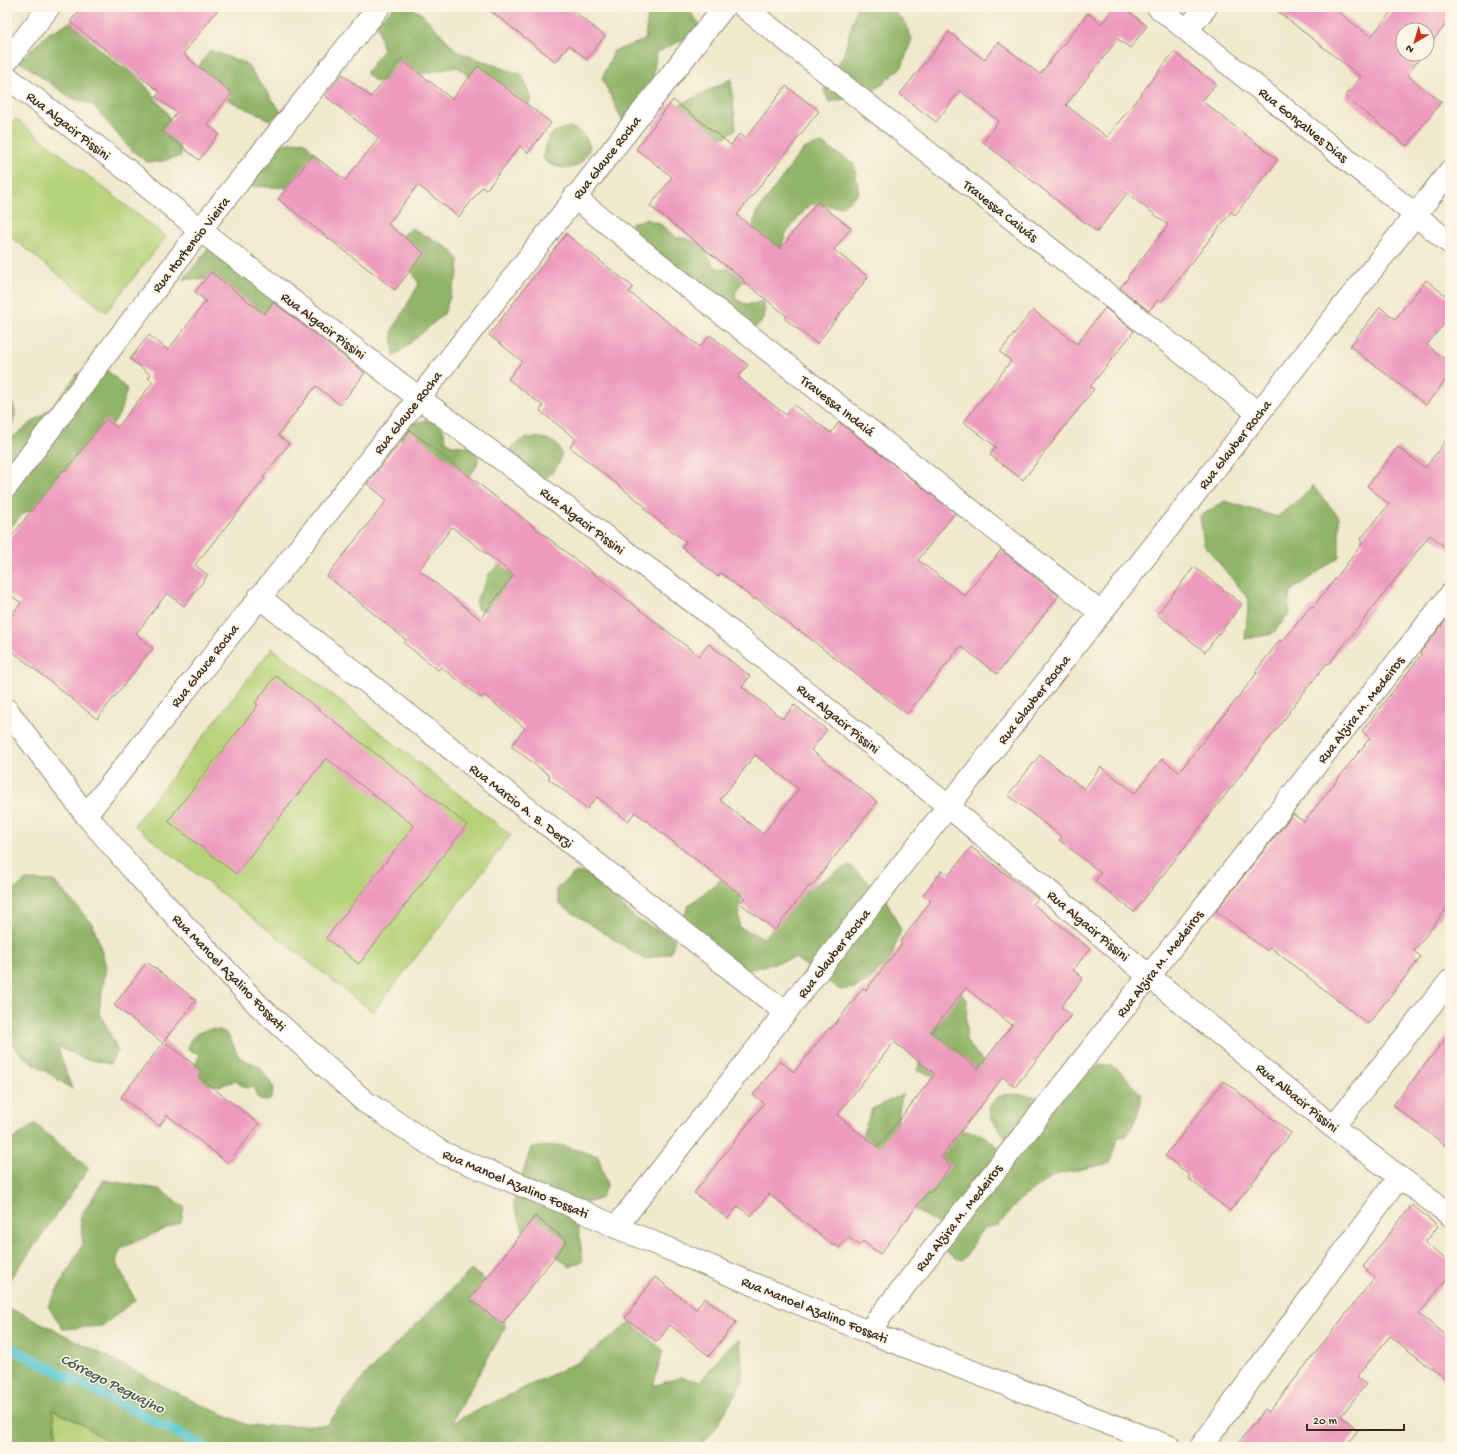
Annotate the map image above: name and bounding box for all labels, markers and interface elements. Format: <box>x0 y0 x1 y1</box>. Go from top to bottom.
north arrow <box>1395 22 1435 62</box>
text: N <box>1404 41 1417 55</box>
street label: Rua Gonçalves Dias <box>1254 85 1351 168</box>
street label: Rua Algacir Pissini <box>22 89 113 165</box>
street label: Rua Glauce Rocha <box>570 112 647 204</box>
street label: Travessa Caiuás <box>958 177 1041 247</box>
street label: Rua Hortencio Vieira <box>149 193 235 297</box>
street label: Rua Algacir Pissini <box>277 290 368 364</box>
street label: Rua Glauce Rocha <box>371 367 448 459</box>
street label: Travessa Indaiá <box>795 372 878 442</box>
street label: Rua Glauber Rocha <box>1196 396 1277 494</box>
street label: Rua Algacir Pissini <box>536 485 627 559</box>
street label: Rua Glauce Rocha <box>168 620 245 712</box>
street label: Rua Glauber Rocha <box>995 651 1076 749</box>
street label: Rua Alzira M. Medeiros <box>1315 653 1410 768</box>
street label: Rua Algacir Pissini <box>792 681 882 759</box>
street label: Rua Marcio A. B. Derzi <box>465 761 576 853</box>
street label: Rua Algacir Pissini <box>1043 888 1132 966</box>
street label: Rua Glauber Rocha <box>795 905 876 1003</box>
street label: Rua Alzira M. Medeiros <box>1114 907 1209 1022</box>
street label: Rua Manoel Azalino Fossati <box>168 911 289 1036</box>
street label: Rua Albacir Pissini <box>1252 1060 1341 1137</box>
street label: Rua Manoel Azalino Fossati <box>440 1147 591 1224</box>
street label: Rua Alzira M. Medeiros <box>913 1161 1008 1276</box>
street label: Rua Manoel Azalino Fossati <box>738 1274 890 1349</box>
water label: Córrego Peguajho <box>57 1351 168 1419</box>
scale bar <box>1307 1406 1404 1432</box>
text: 20 m <box>1313 1415 1338 1429</box>

